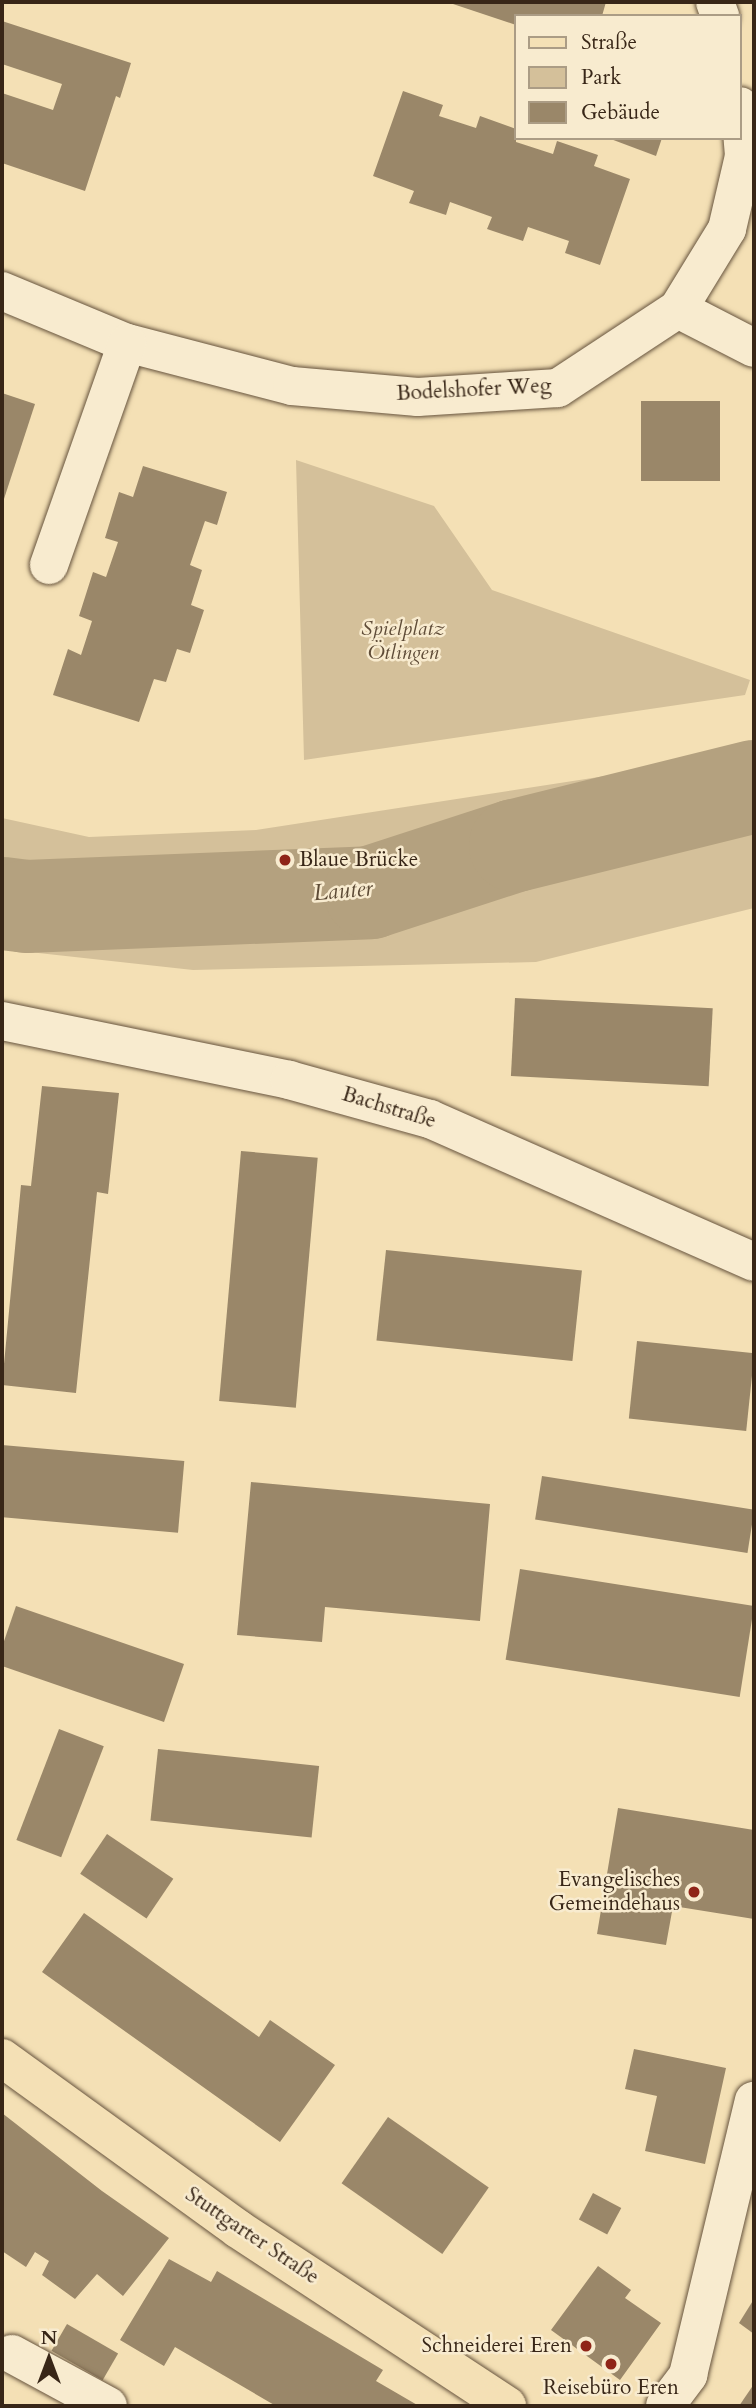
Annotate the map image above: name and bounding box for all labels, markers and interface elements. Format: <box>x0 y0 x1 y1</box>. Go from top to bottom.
legend <box>514 14 742 140</box>
text: Straße <box>581 28 637 57</box>
text: Park <box>581 63 621 92</box>
text: Gebäude <box>581 98 660 127</box>
street label: Bodelshofer Weg <box>396 373 552 407</box>
park label: Spielplatz Ötlingen <box>361 616 445 666</box>
place label: Blaue Brücke <box>299 847 418 873</box>
marker: Blaue Brücke <box>277 852 293 868</box>
water label: Lauter <box>312 875 374 907</box>
street label: Bachstraße <box>339 1082 439 1134</box>
place label: Evangelisches Gemeindehaus <box>549 1867 680 1917</box>
marker: Evangelisches Gemeindehaus <box>686 1884 702 1900</box>
street label: Stuttgarter Straße <box>180 2182 324 2290</box>
north arrow <box>14 2324 84 2394</box>
text: N <box>41 2325 57 2351</box>
place label: Schneiderei Eren <box>421 2333 572 2359</box>
marker: Schneiderei Eren <box>578 2338 594 2354</box>
marker: Reisebüro Eren <box>603 2356 619 2372</box>
place label: Reisebüro Eren <box>543 2375 679 2401</box>

